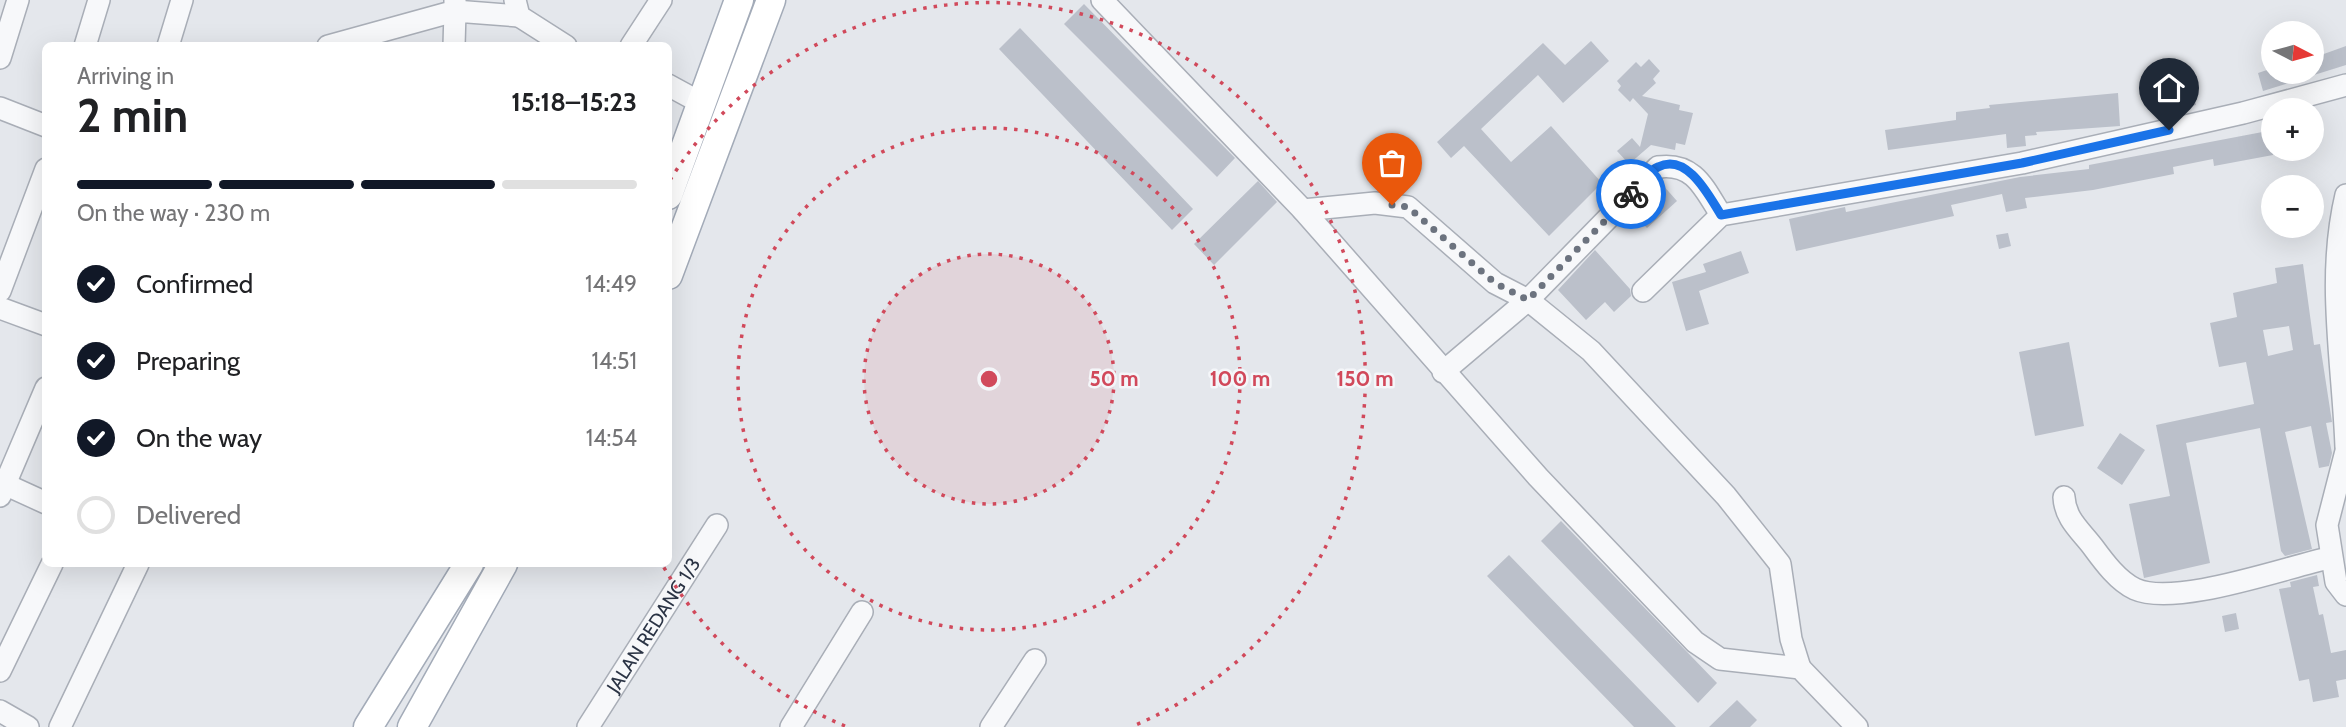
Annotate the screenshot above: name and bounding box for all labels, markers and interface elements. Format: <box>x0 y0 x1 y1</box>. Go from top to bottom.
north arrow <box>2261 21 2324 84</box>
map controls <box>2261 21 2324 238</box>
pin <box>2139 58 2199 130</box>
text: Arriving in <box>77 62 174 90</box>
icon: home <box>2150 69 2188 107</box>
text: 15:18–15:23 <box>511 86 637 118</box>
text: 2 min <box>77 88 188 144</box>
button: + <box>2261 98 2324 161</box>
pin <box>1362 133 1422 205</box>
icon: bag <box>1373 144 1411 182</box>
courier <box>1596 159 1666 229</box>
icon: bike <box>1612 175 1650 213</box>
button: − <box>2261 175 2324 238</box>
text: On the way · 230 m <box>77 199 270 227</box>
icon: check <box>77 265 115 303</box>
text: Confirmed <box>136 268 253 300</box>
text: 14:49 <box>585 270 637 298</box>
icon: check <box>77 342 115 380</box>
text: Preparing <box>136 345 240 377</box>
text: 14:51 <box>591 347 637 375</box>
text: 50 m <box>1089 366 1139 391</box>
text: 100 m <box>1210 366 1270 391</box>
text: 150 m <box>1337 366 1393 391</box>
centre of rings <box>977 367 1001 391</box>
icon: check <box>77 419 115 457</box>
text: On the way <box>136 422 262 454</box>
text: 14:54 <box>586 424 637 452</box>
text: Delivered <box>136 499 241 531</box>
street label: JALAN REDANG 1/3 <box>601 553 705 698</box>

